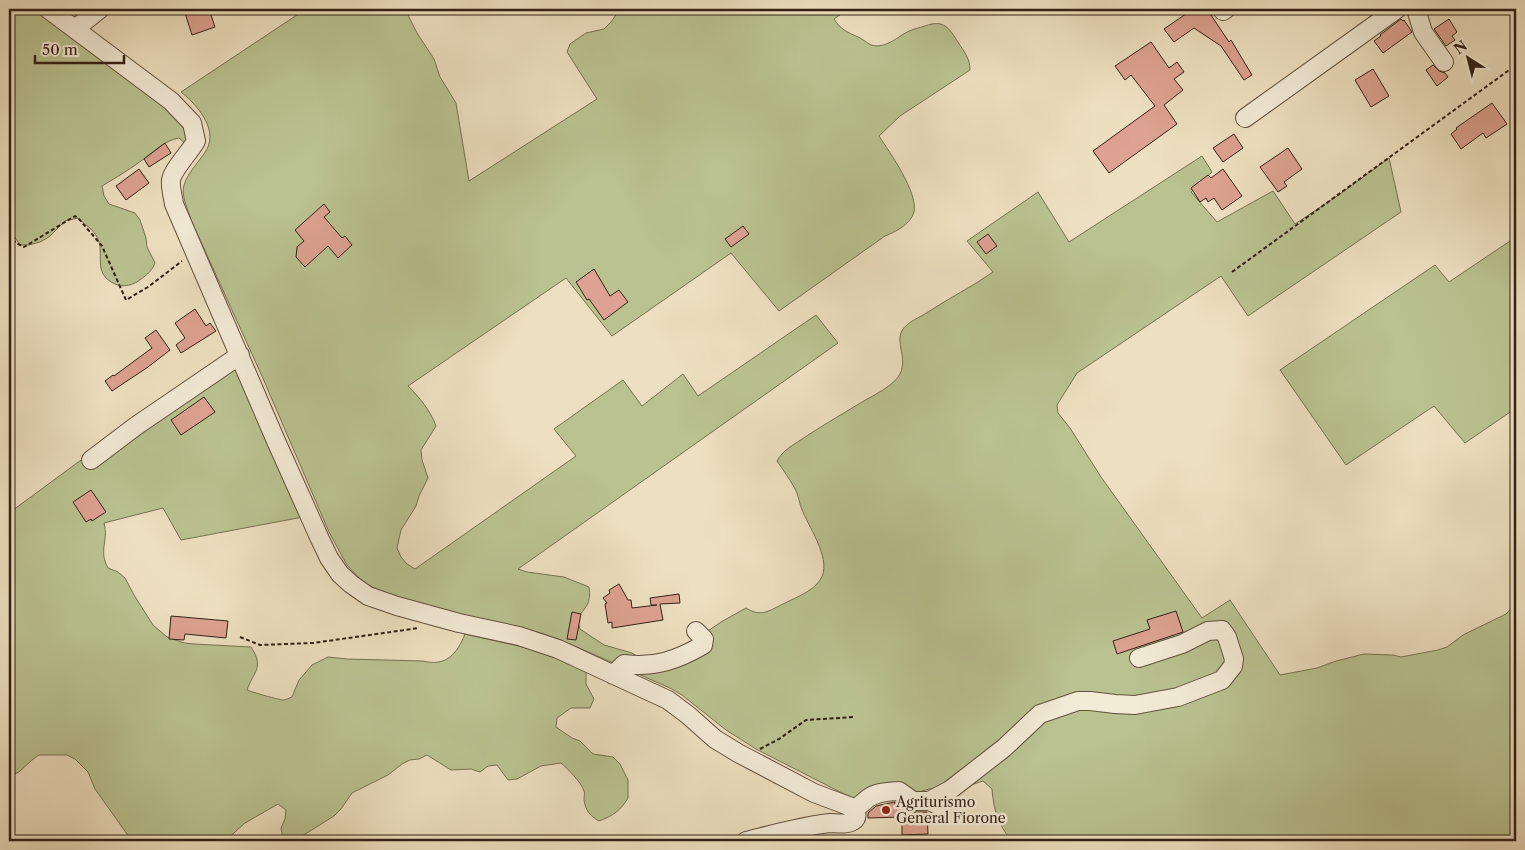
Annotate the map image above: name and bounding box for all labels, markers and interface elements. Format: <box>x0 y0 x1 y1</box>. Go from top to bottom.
scale bar <box>35 32 124 64</box>
north arrow <box>1442 32 1492 82</box>
text: N <box>1450 37 1471 58</box>
text: 50 m <box>42 40 78 59</box>
place label: Agriturismo General Fiorone <box>895 793 1006 827</box>
marker: Agriturismo General Fiorone <box>880 804 892 816</box>

